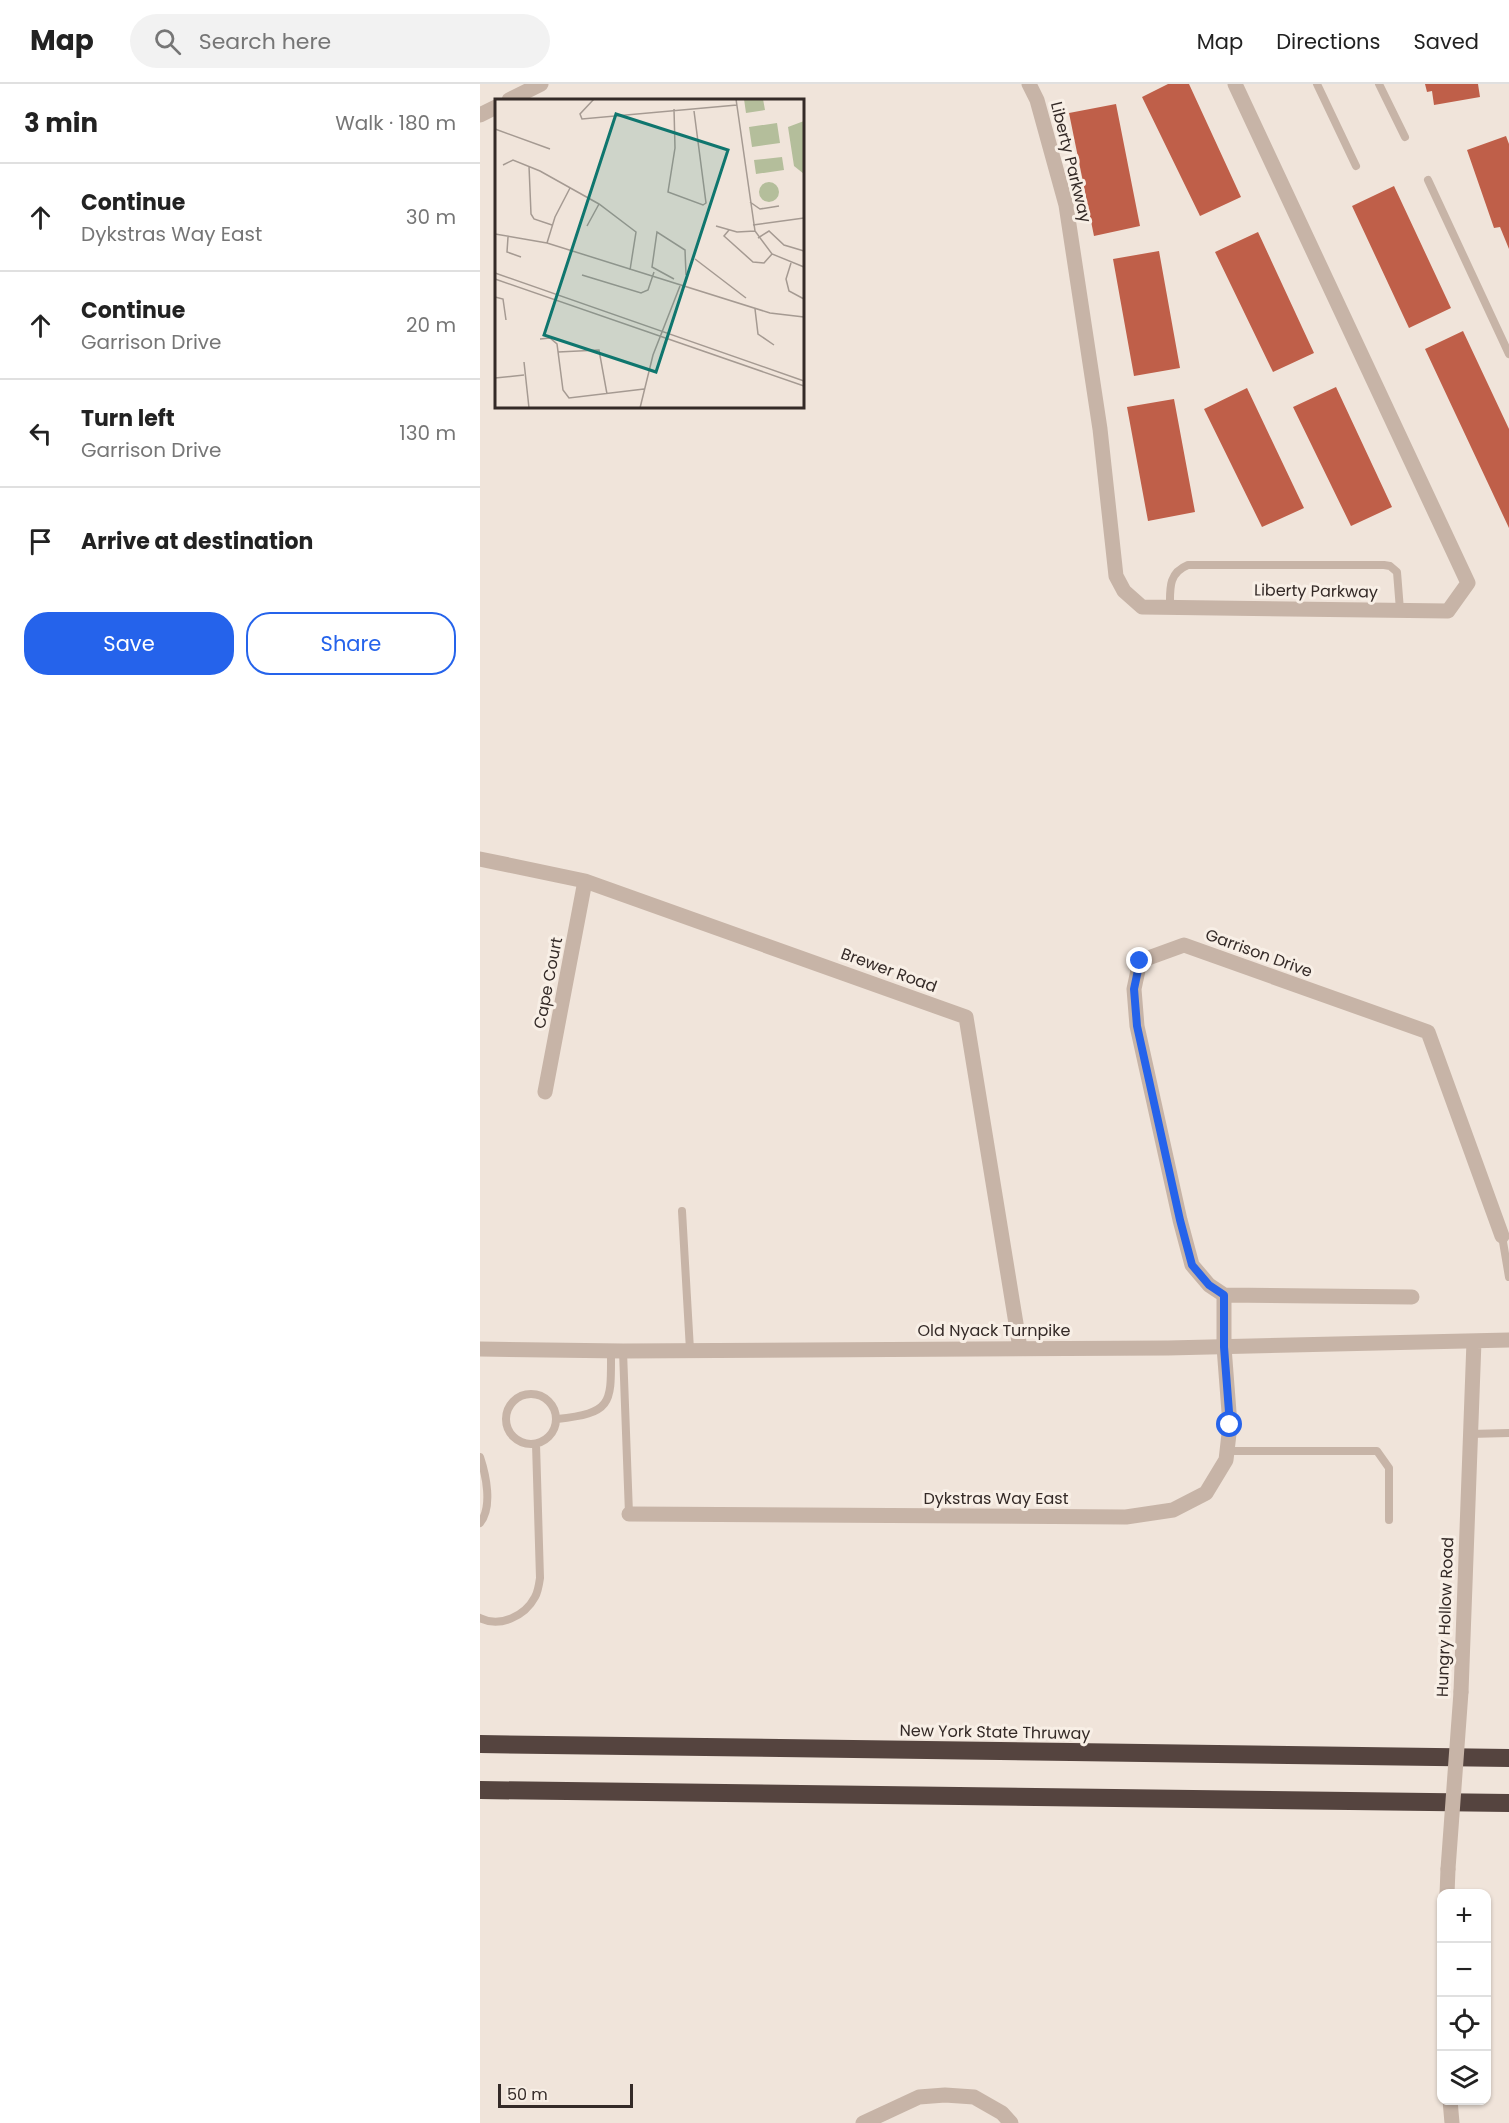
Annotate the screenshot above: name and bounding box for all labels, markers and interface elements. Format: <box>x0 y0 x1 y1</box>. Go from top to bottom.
search box <box>130 14 550 68</box>
text: Map <box>30 21 94 60</box>
icon: search <box>151 25 184 58</box>
text: Search here <box>199 26 331 57</box>
text: Map <box>1197 27 1243 56</box>
text: Directions <box>1276 27 1380 56</box>
text: Saved <box>1413 27 1479 56</box>
inset map <box>495 99 804 408</box>
street label: Liberty Parkway <box>1045 99 1097 225</box>
text: 3 min <box>24 105 98 141</box>
text: Walk · 180 m <box>335 109 456 137</box>
text: Continue <box>81 187 185 218</box>
icon: ahead <box>24 201 57 234</box>
text: 30 m <box>406 203 456 231</box>
text: Dykstras Way East <box>81 220 262 248</box>
text: Continue <box>81 295 185 326</box>
icon: ahead <box>24 309 57 342</box>
text: 20 m <box>406 311 456 339</box>
text: Garrison Drive <box>81 328 221 356</box>
text: Turn left <box>81 403 175 434</box>
icon: left <box>24 417 57 450</box>
text: 130 m <box>399 419 456 447</box>
text: Garrison Drive <box>81 436 221 464</box>
icon: arrive <box>24 525 57 558</box>
text: Arrive at destination <box>81 526 313 557</box>
street label: Liberty Parkway <box>1254 578 1378 604</box>
button: Save <box>24 612 234 675</box>
button: Share <box>246 612 456 675</box>
street label: Garrison Drive <box>1202 923 1316 983</box>
street label: Cape Court <box>528 935 568 1031</box>
street label: Brewer Road <box>838 942 940 998</box>
route end <box>1126 947 1152 973</box>
street label: Old Nyack Turnpike <box>918 1319 1071 1342</box>
route start <box>1216 1411 1242 1437</box>
street label: Dykstras Way East <box>923 1487 1069 1510</box>
street label: Hungry Hollow Road <box>1431 1537 1459 1697</box>
street label: New York State Thruway <box>899 1719 1091 1745</box>
map controls <box>1437 1889 1491 2105</box>
button: + <box>1437 1889 1491 1943</box>
button: − <box>1437 1943 1491 1997</box>
button: locate <box>1437 1997 1491 2051</box>
button: layers <box>1437 2051 1491 2105</box>
scale bar <box>498 2081 633 2108</box>
text: 50 m <box>507 2083 548 2106</box>

